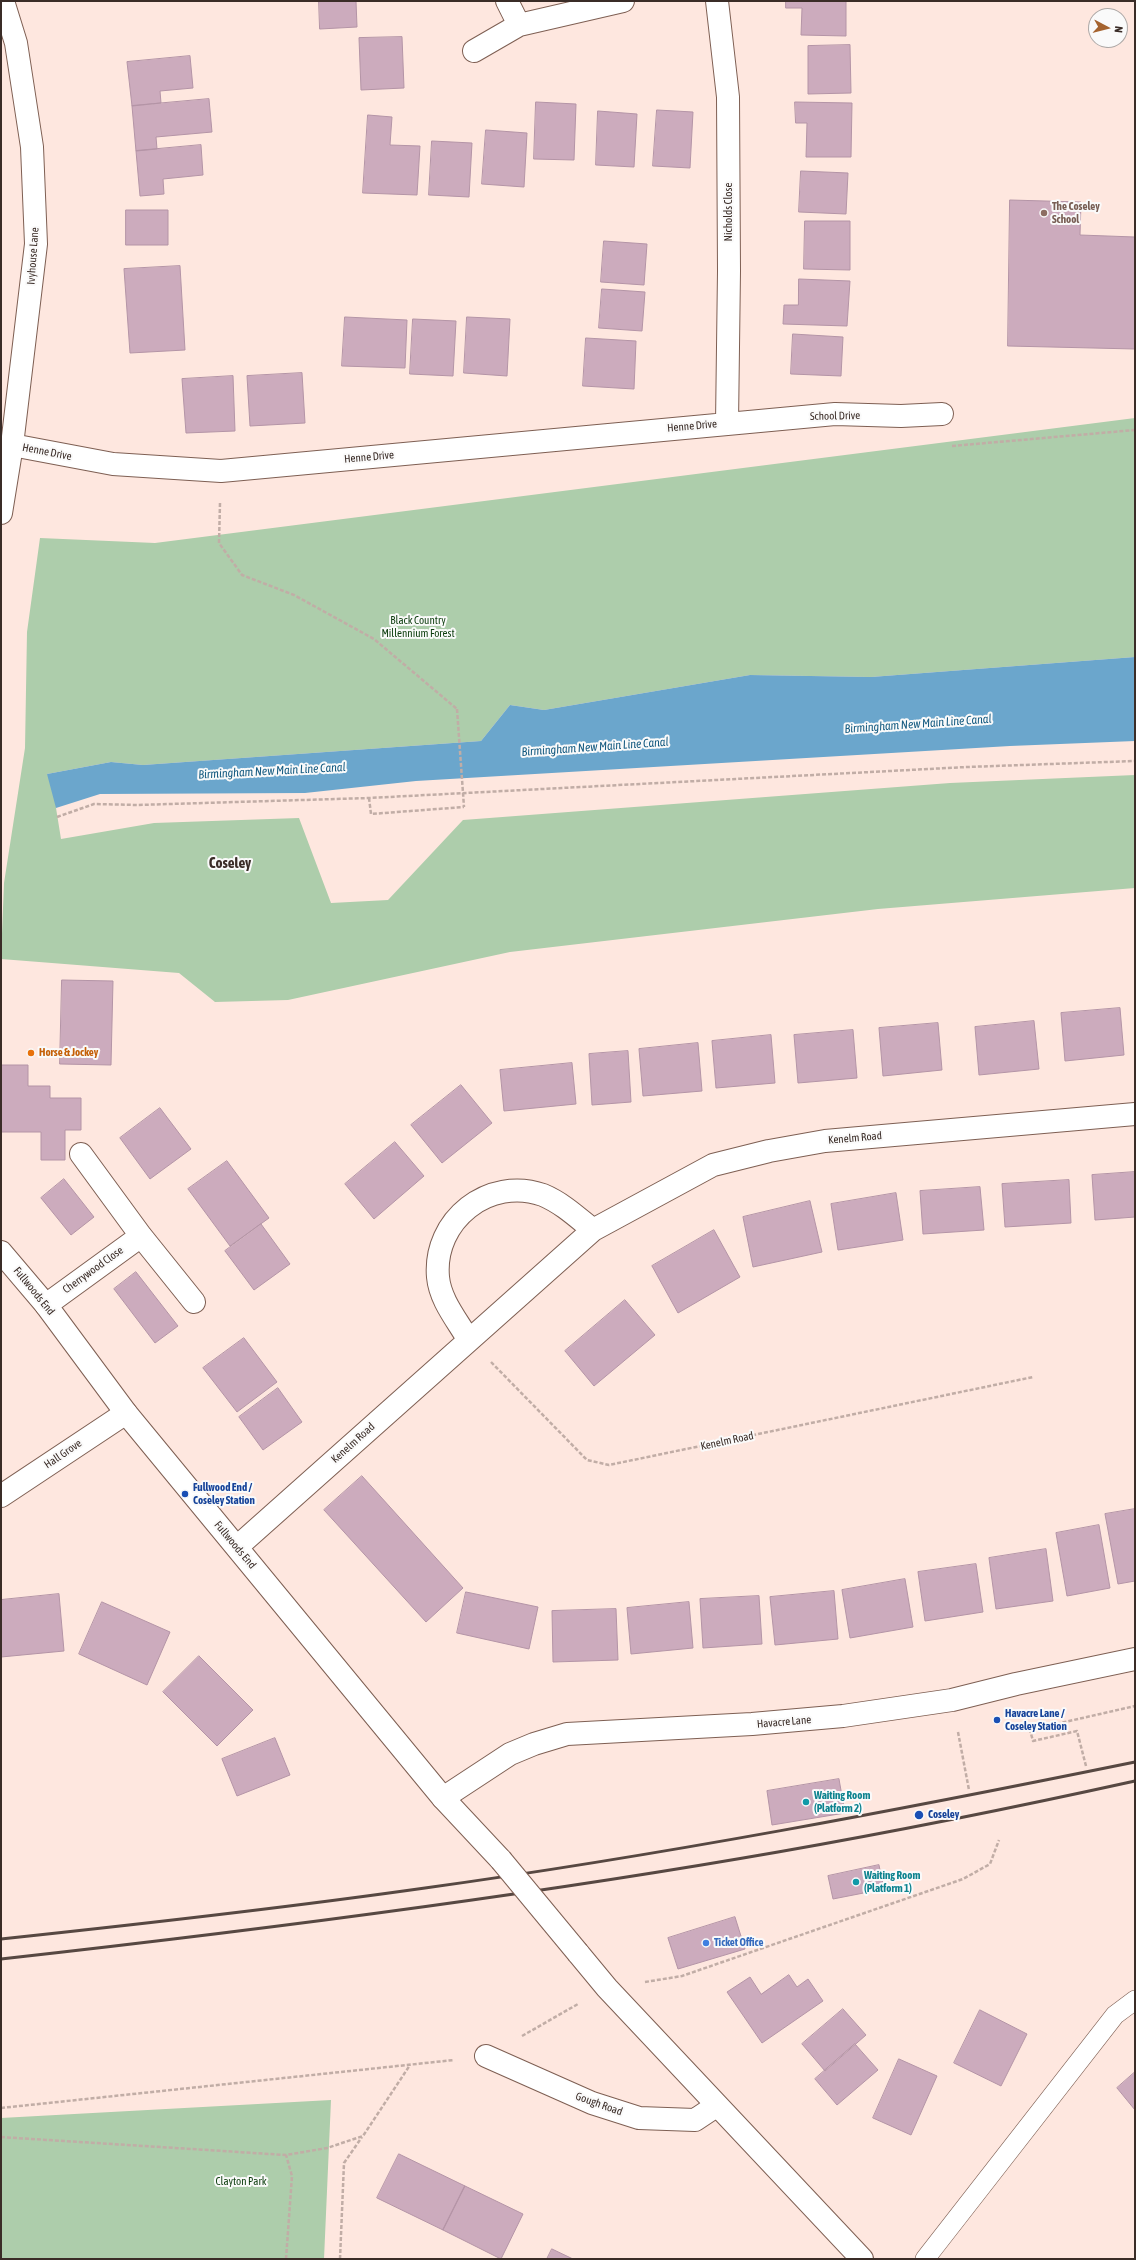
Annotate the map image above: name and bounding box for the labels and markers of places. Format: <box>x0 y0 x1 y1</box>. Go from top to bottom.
place label: The Coseley School <box>1052 200 1100 226</box>
marker: The Coseley School <box>1039 208 1049 218</box>
place label: Horse & Jockey <box>39 1046 98 1060</box>
marker: Horse & Jockey <box>26 1048 36 1058</box>
place label: Fullwood End / Coseley Station <box>193 1481 255 1507</box>
marker: Fullwood End / Coseley Station <box>180 1489 190 1499</box>
place label: Havacre Lane / Coseley Station <box>1005 1707 1067 1733</box>
marker: Havacre Lane / Coseley Station <box>992 1715 1002 1725</box>
place label: Waiting Room (Platform 2) <box>814 1789 870 1815</box>
marker: Waiting Room (Platform 2) <box>801 1797 811 1807</box>
place label: Coseley <box>928 1808 959 1822</box>
marker: Coseley <box>913 1809 925 1821</box>
place label: Waiting Room (Platform 1) <box>864 1869 920 1895</box>
marker: Waiting Room (Platform 1) <box>851 1877 861 1887</box>
place label: Ticket Office <box>714 1936 763 1950</box>
marker: Ticket Office <box>701 1938 711 1948</box>

